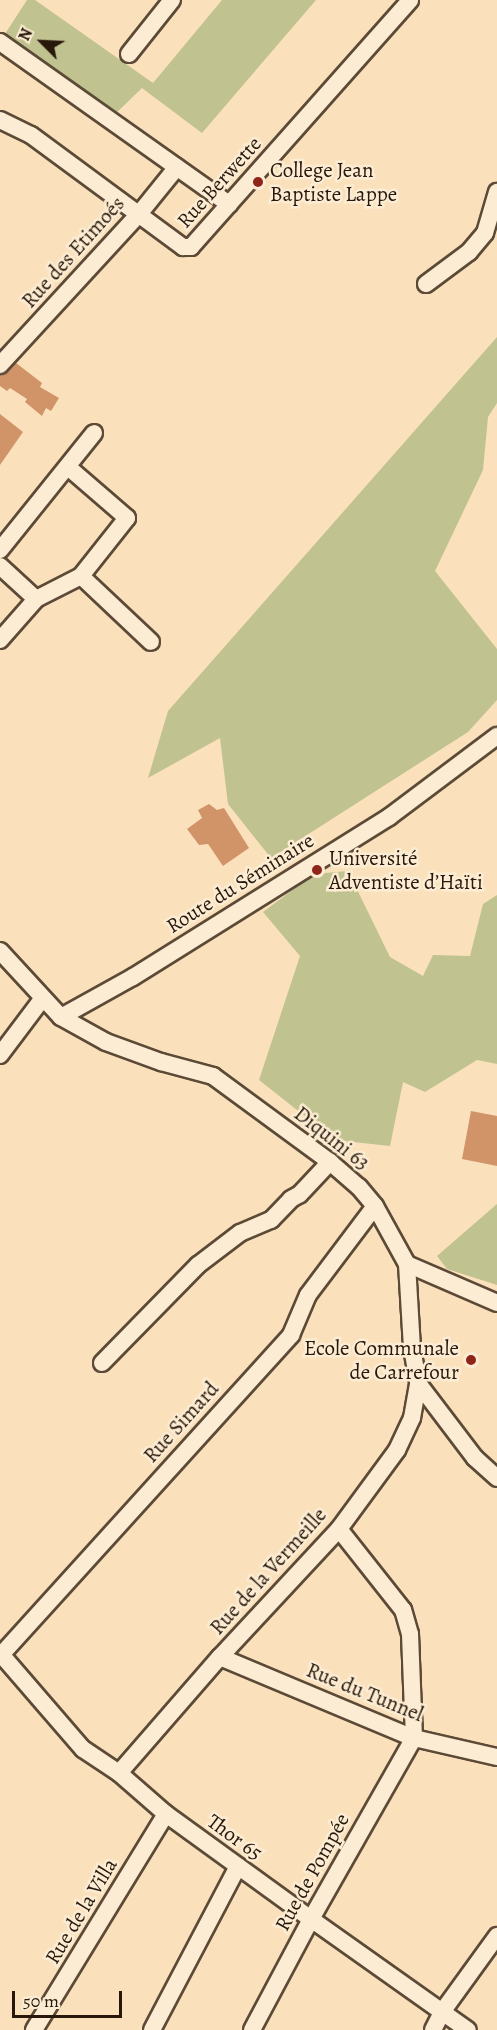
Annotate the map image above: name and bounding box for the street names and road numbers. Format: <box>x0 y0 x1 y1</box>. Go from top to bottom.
street label: Rue Berwette <box>171 131 267 233</box>
street label: Rue des Etimoés <box>16 191 130 313</box>
street label: Route du Séminaire <box>162 827 318 939</box>
street label: Diquini 63 <box>289 1101 375 1175</box>
street label: Rue Simard <box>138 1376 224 1468</box>
street label: Rue de la Vermeille <box>204 1502 332 1640</box>
street label: Rue du Tunnel <box>303 1657 427 1727</box>
street label: Thor 65 <box>202 1809 268 1865</box>
street label: Rue de Pompée <box>269 1809 355 1935</box>
street label: Rue de la Villa <box>40 1854 122 1968</box>

